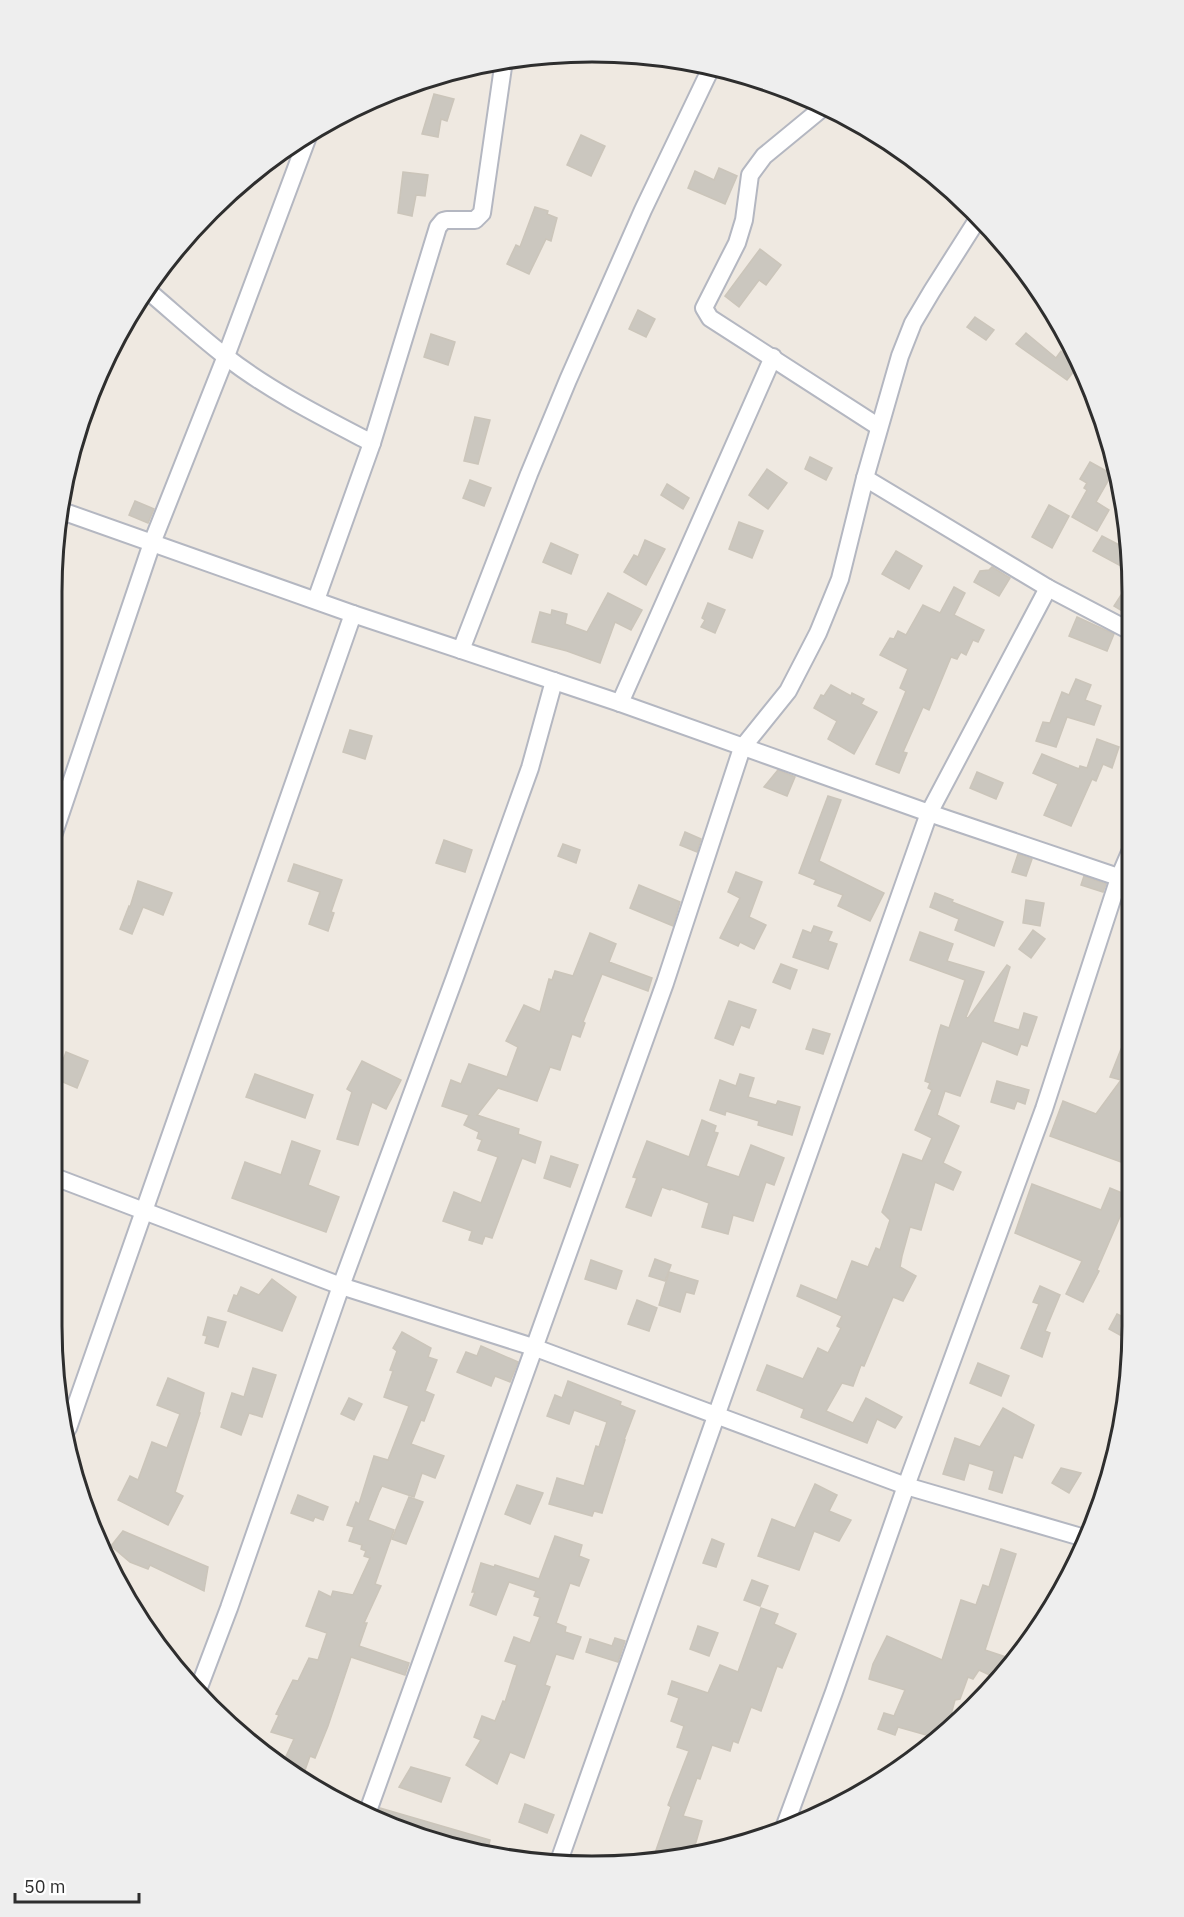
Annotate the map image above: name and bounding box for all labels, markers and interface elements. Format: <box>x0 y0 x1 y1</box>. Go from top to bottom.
scale bar <box>15 1866 140 1904</box>
text: 50 m <box>24 1875 66 1898</box>

